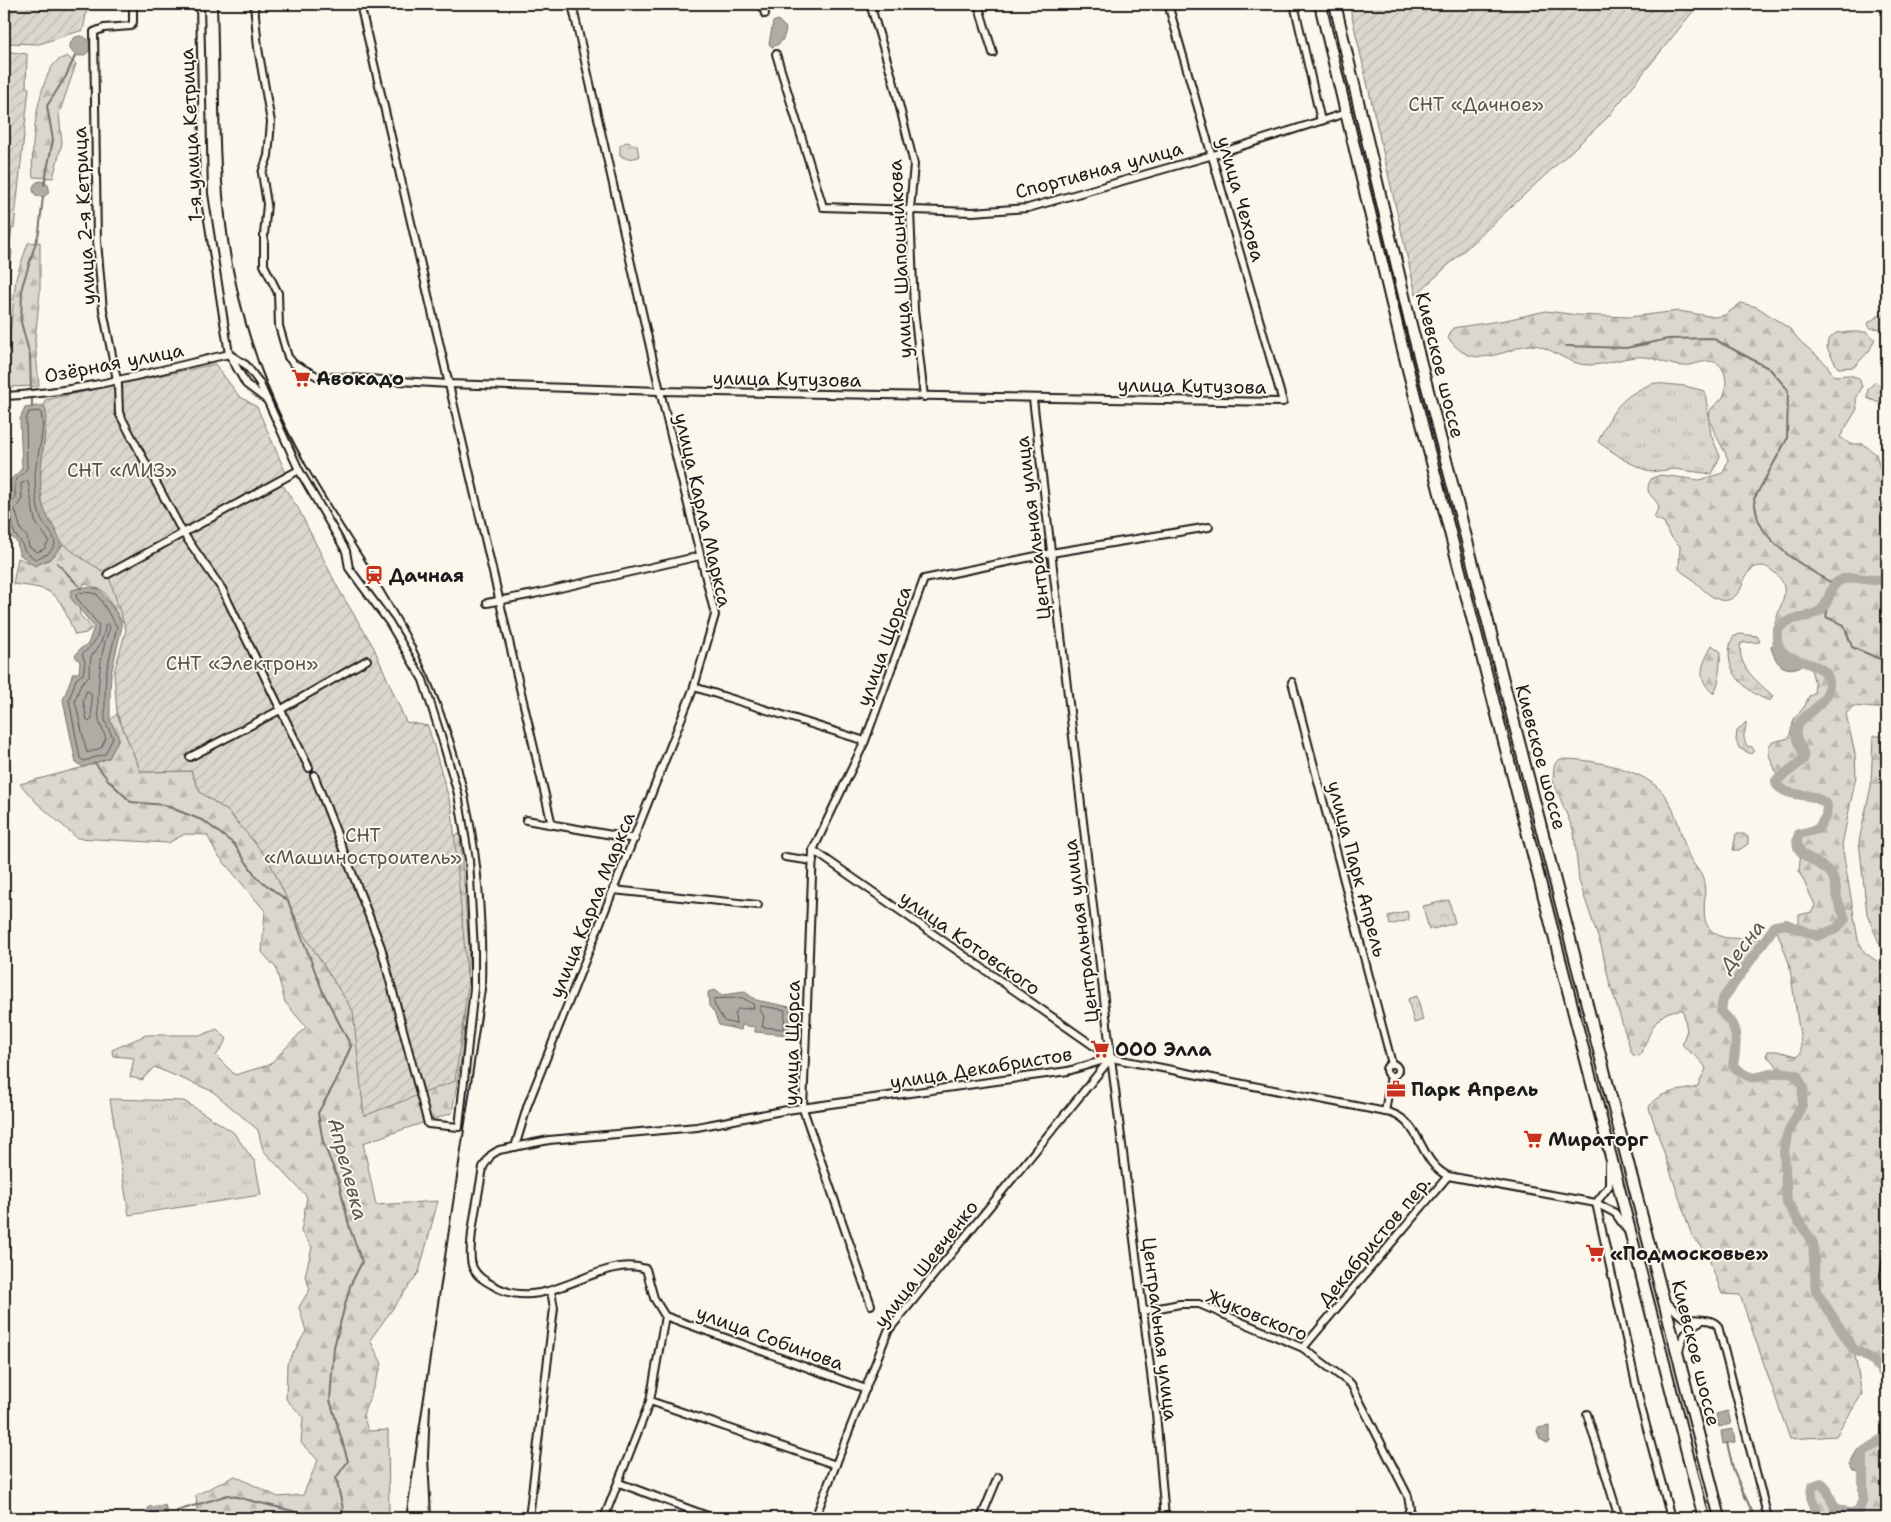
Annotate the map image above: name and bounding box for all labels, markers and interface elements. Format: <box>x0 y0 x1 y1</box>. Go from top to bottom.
street label: 1-я улица Кетрица <box>174 47 208 222</box>
park label: СНТ «Дачное» <box>1408 92 1544 117</box>
street label: улица 2-я Кетрица <box>67 126 101 306</box>
street label: улица Чехова <box>1211 134 1271 265</box>
street label: Спортивная улица <box>1012 136 1186 204</box>
street label: улица Шапошникова <box>882 159 918 359</box>
street label: Киевское шоссе <box>1410 289 1470 441</box>
street label: Озёрная улица <box>42 337 186 389</box>
street label: улица Кутузова <box>712 365 862 393</box>
place label: Авокадо <box>316 366 404 391</box>
supermarket icon: Авокадо <box>290 367 312 389</box>
street label: улица Кутузова <box>1117 372 1267 400</box>
street label: улица Карла Маркса <box>668 410 738 610</box>
street label: Центральная улица <box>1009 435 1057 621</box>
park label: СНТ «МИЗ» <box>67 458 177 483</box>
place label: Дачная <box>389 563 464 588</box>
station icon: Дачная <box>363 564 385 586</box>
street label: улица Щорса <box>851 582 917 709</box>
park label: СНТ «Электрон» <box>166 651 318 676</box>
street label: Киевское шоссе <box>1510 681 1572 833</box>
street label: улица Парк Апрель <box>1321 778 1393 960</box>
street label: улица Карла Маркса <box>543 808 641 1002</box>
park label: СНТ «Машиностроитель» <box>264 823 462 870</box>
street label: Центральная улица <box>1057 838 1105 1024</box>
street label: улица Котовского <box>895 885 1045 1001</box>
water label: Десна <box>1713 914 1771 978</box>
street label: улица Щорса <box>778 980 806 1106</box>
place label: ООО Элла <box>1115 1037 1211 1062</box>
supermarket icon: ООО Элла <box>1089 1038 1111 1060</box>
street label: улица Декабристов <box>888 1041 1074 1095</box>
place label: Парк Апрель <box>1411 1077 1538 1102</box>
office icon: Парк Апрель <box>1385 1078 1407 1100</box>
water label: Апрелевка <box>322 1115 374 1223</box>
place label: Мираторг <box>1548 1127 1649 1152</box>
supermarket icon: Мираторг <box>1522 1128 1544 1150</box>
street label: Декабристов пер. <box>1312 1170 1436 1312</box>
street label: улица Шевченко <box>868 1195 984 1333</box>
street label: Центральная улица <box>1136 1236 1184 1422</box>
place label: «Подмосковье» <box>1610 1241 1769 1266</box>
supermarket icon: «Подмосковье» <box>1584 1242 1606 1264</box>
street label: Киевское шоссе <box>1666 1277 1726 1429</box>
street label: Жуковского <box>1202 1283 1312 1347</box>
street label: улица Собинова <box>693 1300 847 1376</box>

